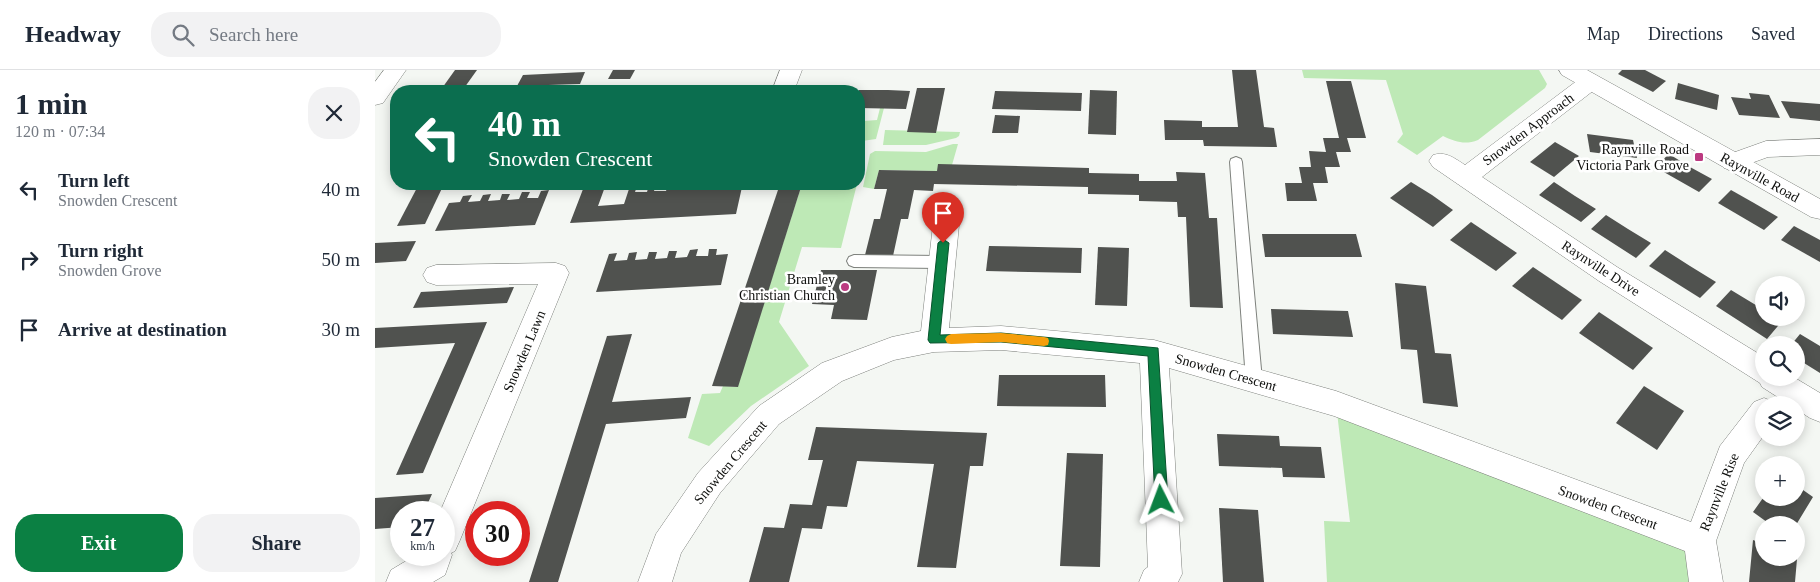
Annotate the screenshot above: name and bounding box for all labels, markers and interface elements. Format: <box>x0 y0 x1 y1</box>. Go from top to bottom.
search box <box>151 12 501 57</box>
text: Headway <box>25 21 121 47</box>
icon: search <box>169 21 197 49</box>
text: Search here <box>209 24 298 45</box>
text: Map <box>1587 24 1620 44</box>
text: Directions <box>1648 24 1723 44</box>
text: Saved <box>1751 24 1795 44</box>
text: 1 min <box>15 87 88 120</box>
button: close <box>308 87 360 139</box>
street label: Snowden Approach <box>1480 90 1577 169</box>
icon: left <box>405 105 470 170</box>
text: 40 m <box>488 105 561 144</box>
text: 120 m · 07:34 <box>15 123 105 140</box>
place label: Raynville Road Victoria Park Grove <box>1576 142 1689 173</box>
text: Snowden Crescent <box>488 146 652 171</box>
street label: Raynville Road <box>1718 150 1802 205</box>
marker: Raynville Road Victoria Park Grove <box>1693 151 1705 163</box>
text: Turn left <box>58 170 130 191</box>
icon: left <box>15 176 43 204</box>
text: 40 m <box>321 179 360 200</box>
text: Snowden Crescent <box>58 192 178 209</box>
pin <box>922 192 964 243</box>
icon: arrive <box>929 199 957 227</box>
street label: Raynville Drive <box>1559 238 1642 299</box>
text: Turn right <box>58 240 143 261</box>
icon: right <box>15 246 43 274</box>
text: 50 m <box>321 249 360 270</box>
text: Snowden Grove <box>58 262 162 279</box>
place label: Bramley Christian Church <box>739 272 835 303</box>
map controls <box>1755 276 1805 566</box>
button: sound <box>1755 276 1805 326</box>
marker: Bramley Christian Church <box>839 281 851 293</box>
street label: Snowden Lawn <box>500 308 548 394</box>
icon: arrive <box>15 316 43 344</box>
text: Arrive at destination <box>58 319 227 340</box>
text: 30 m <box>321 319 360 340</box>
button: search <box>1755 336 1805 386</box>
street label: Snowden Crescent <box>1174 351 1278 394</box>
button: layers <box>1755 396 1805 446</box>
street label: Snowden Crescent <box>691 417 770 507</box>
street label: Raynville Rise <box>1697 451 1742 533</box>
button: + <box>1755 456 1805 506</box>
position arrow <box>1134 473 1186 525</box>
street label: Snowden Crescent <box>1556 483 1660 532</box>
speed limit sign: 30 <box>465 501 530 566</box>
button: Exit <box>15 514 183 572</box>
button: Share <box>193 514 360 572</box>
text: 27 <box>410 514 435 541</box>
button: − <box>1755 516 1805 566</box>
text: km/h <box>410 539 435 553</box>

